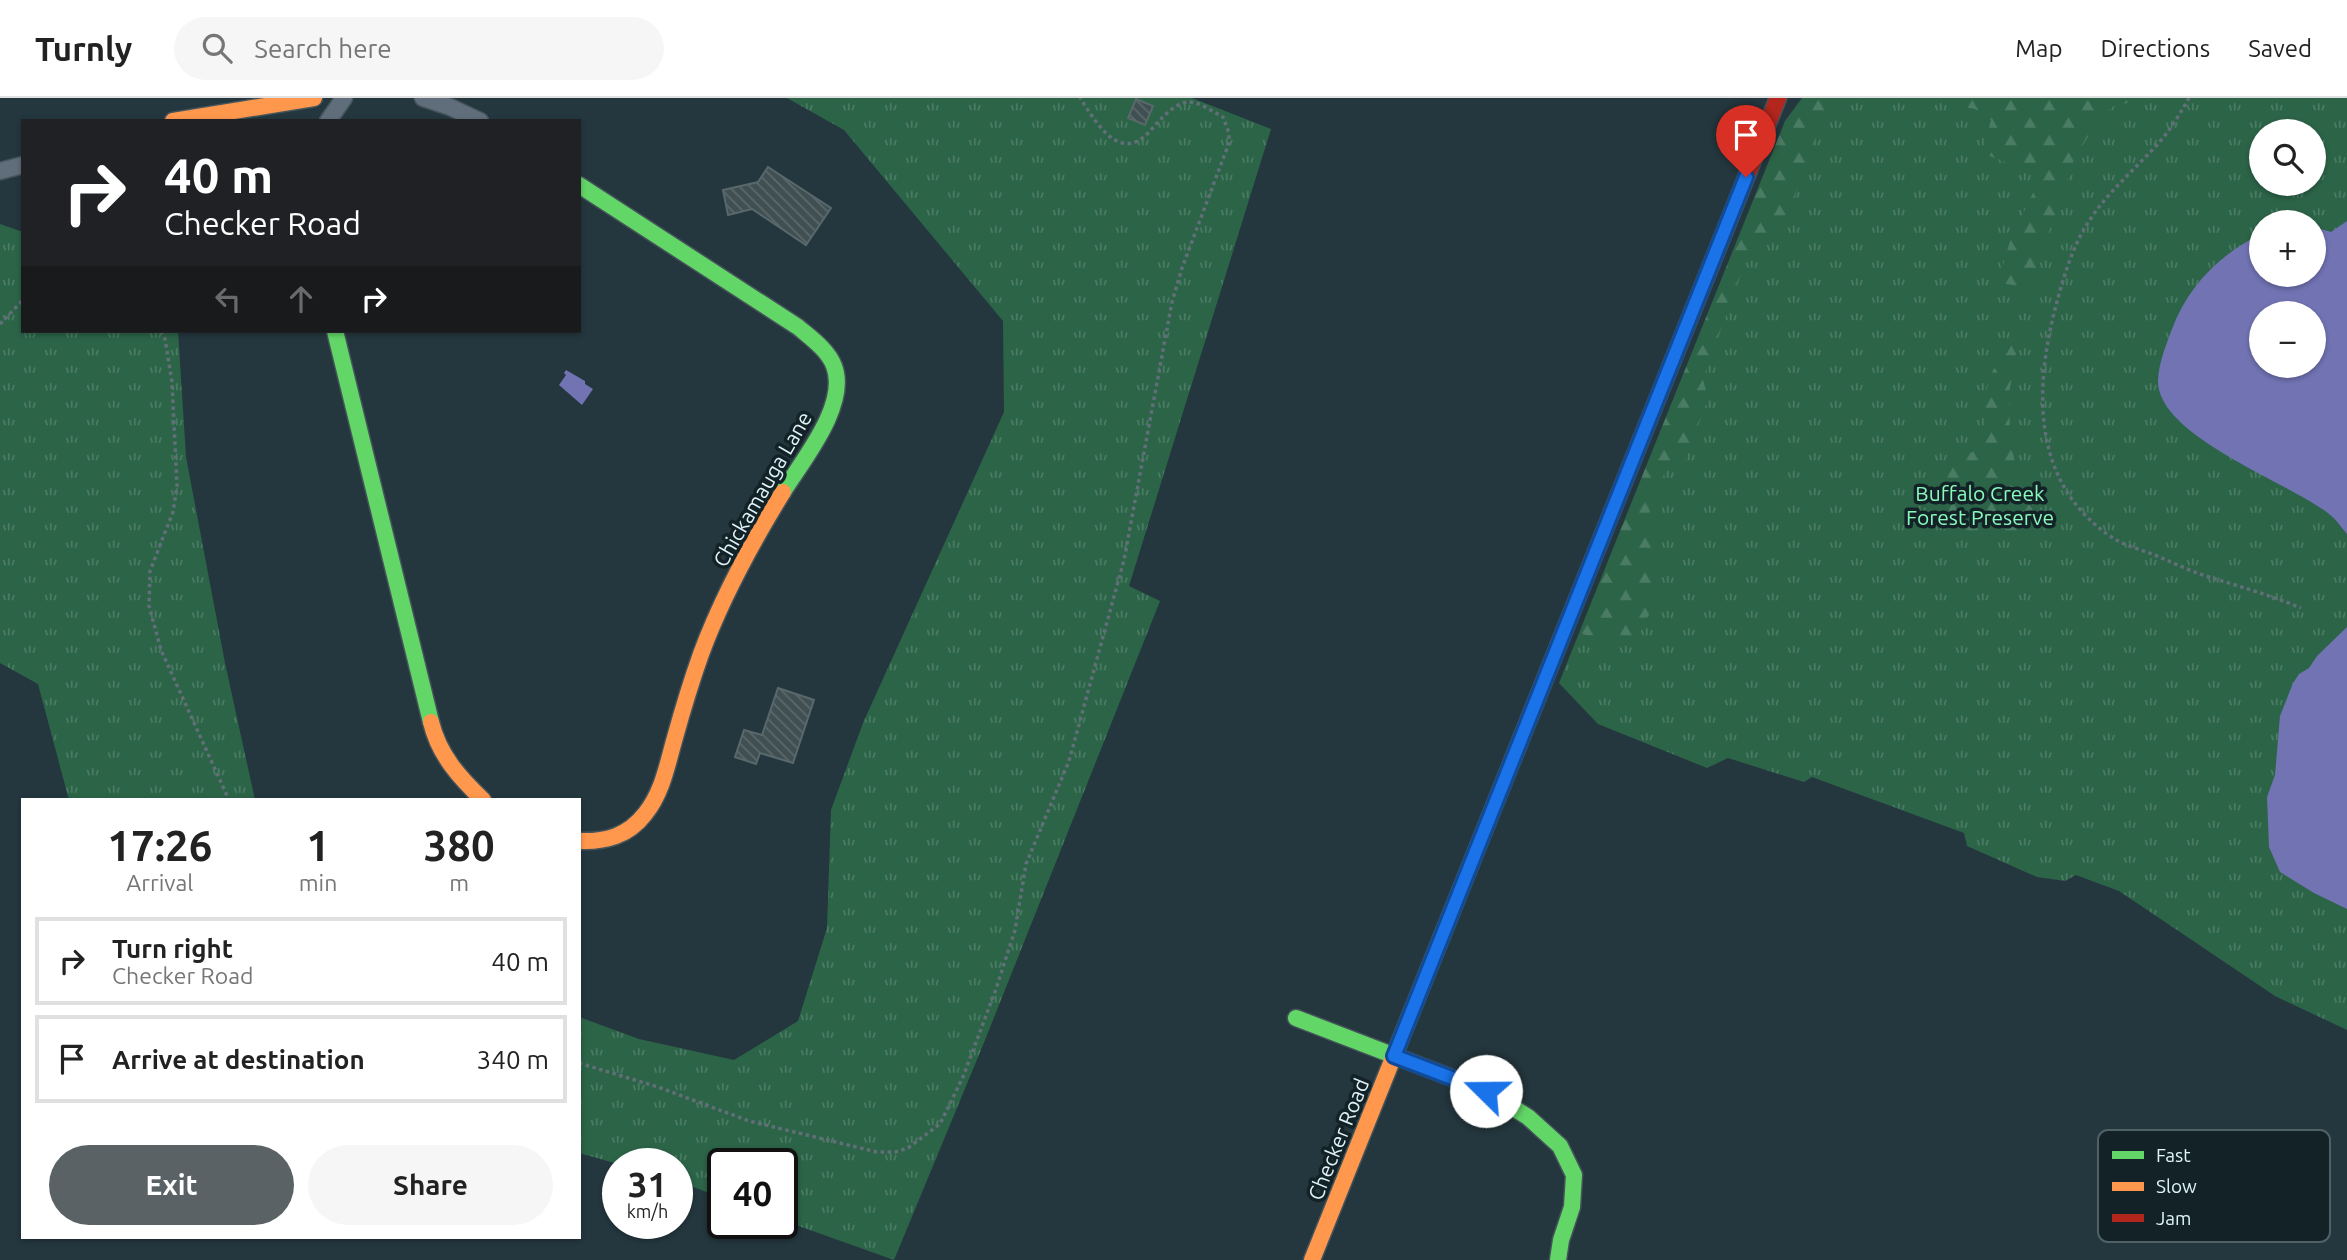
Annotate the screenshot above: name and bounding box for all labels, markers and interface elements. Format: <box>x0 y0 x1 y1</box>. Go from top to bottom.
search box <box>174 17 664 80</box>
icon: search <box>198 29 236 67</box>
text: Turnly <box>35 30 132 67</box>
text: Search here <box>254 34 392 63</box>
text: Map <box>2015 35 2062 62</box>
text: Directions <box>2100 35 2210 62</box>
text: Saved <box>2248 35 2312 62</box>
pin <box>1716 105 1776 177</box>
icon: arrive <box>1727 116 1765 154</box>
map controls <box>2249 119 2326 378</box>
button: search <box>2249 119 2326 196</box>
icon: right <box>49 147 140 238</box>
text: 40 m <box>164 147 273 202</box>
text: Checker Road <box>164 205 361 241</box>
button: + <box>2249 210 2326 287</box>
icon: left <box>209 280 247 318</box>
icon: ahead <box>282 280 320 318</box>
icon: right <box>355 280 393 318</box>
button: − <box>2249 301 2326 378</box>
street label: Chickamauga Lane <box>708 407 816 571</box>
park label: Buffalo Creek Forest Preserve <box>1906 481 2054 529</box>
text: 17:26 <box>107 822 212 869</box>
text: 1 <box>306 822 330 869</box>
text: 380 <box>424 822 495 869</box>
text: Arrival <box>126 870 193 895</box>
text: min <box>299 870 337 895</box>
text: m <box>449 870 469 895</box>
text: Turn right <box>112 934 233 963</box>
icon: right <box>53 942 91 980</box>
text: 40 m <box>491 947 549 976</box>
text: Checker Road <box>112 963 254 988</box>
icon: arrive <box>53 1040 91 1078</box>
text: Arrive at destination <box>112 1045 365 1074</box>
text: 340 m <box>477 1045 549 1074</box>
position arrow <box>1449 1054 1523 1128</box>
street label: Checker Road <box>1303 1075 1373 1203</box>
legend <box>2098 1130 2330 1242</box>
text: Fast <box>2156 1144 2191 1166</box>
button: Exit <box>49 1145 294 1225</box>
button: Share <box>308 1145 553 1225</box>
speed limit sign: 40 <box>707 1148 798 1239</box>
text: 31 <box>628 1164 667 1204</box>
text: Slow <box>2156 1175 2197 1197</box>
text: km/h <box>627 1201 668 1221</box>
text: Jam <box>2156 1207 2192 1229</box>

